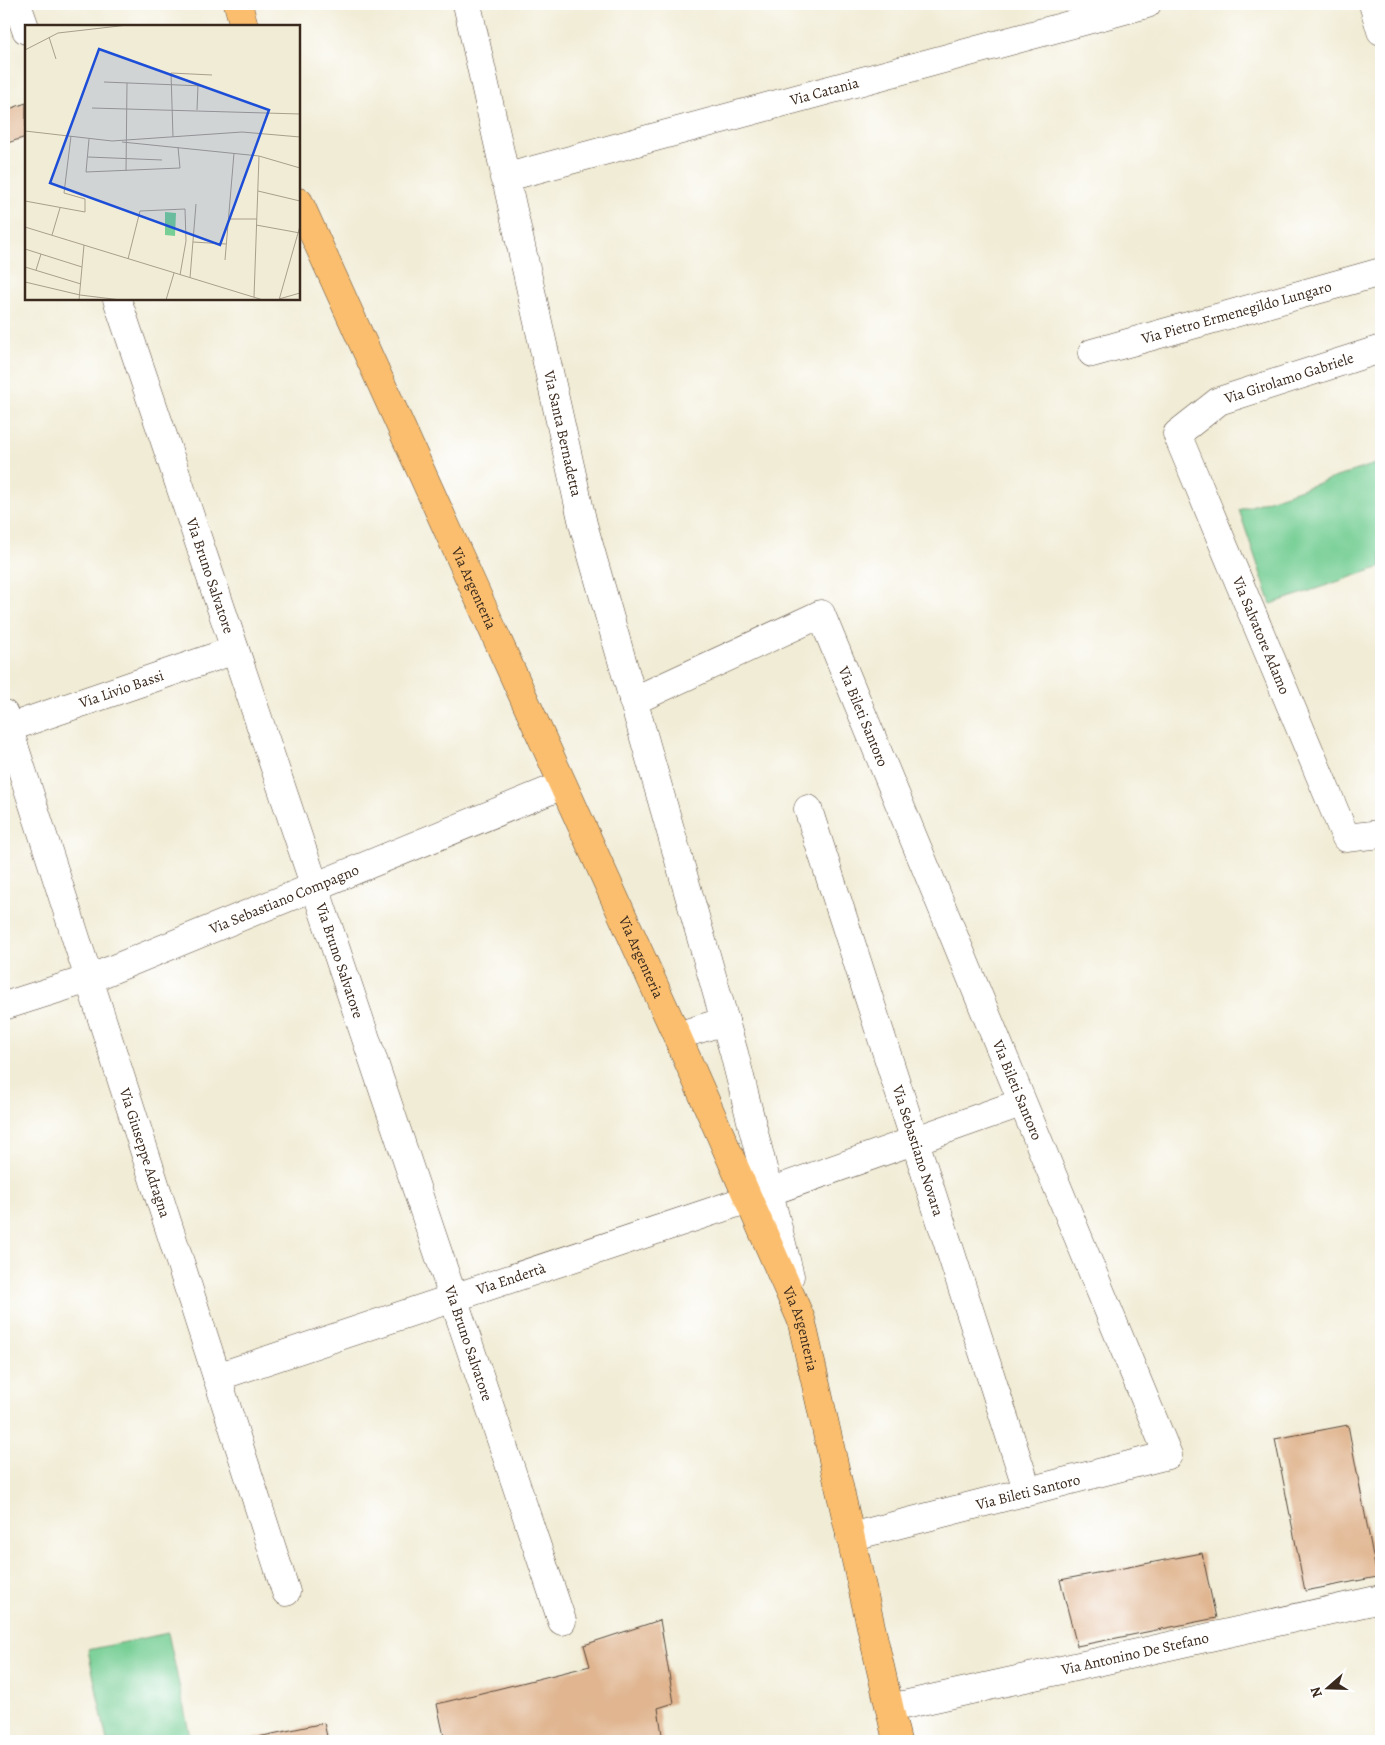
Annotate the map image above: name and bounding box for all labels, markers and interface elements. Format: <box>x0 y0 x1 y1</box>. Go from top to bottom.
inset map <box>25 25 300 300</box>
street label: Via Catania <box>787 72 861 110</box>
street label: Via Pietro Ermenegildo Lungaro <box>1138 276 1334 349</box>
street label: Via Girolamo Gabriele <box>1221 348 1356 409</box>
street label: Via Santa Bernadetta <box>539 367 587 498</box>
street label: Via Bruno Salvatore <box>181 514 239 636</box>
street label: Via Argenteria <box>446 543 501 632</box>
street label: Via Salvatore Adamo <box>1227 573 1295 697</box>
street label: Via Bileti Santoro <box>833 662 893 770</box>
street label: Via Livio Bassi <box>76 665 166 713</box>
street label: Via Sebastiano Compagno <box>205 860 362 939</box>
street label: Via Bruno Salvatore <box>311 899 368 1021</box>
street label: Via Argenteria <box>614 912 669 1001</box>
street label: Via Bileti Santoro <box>987 1036 1047 1143</box>
street label: Via Sebastiano Novara <box>887 1082 949 1219</box>
street label: Via Giuseppe Adragna <box>114 1085 175 1220</box>
street label: Via Endertà <box>473 1258 548 1300</box>
street label: Via Bruno Salvatore <box>440 1282 497 1404</box>
street label: Via Argenteria <box>778 1282 823 1373</box>
street label: Via Bileti Santoro <box>973 1469 1082 1515</box>
street label: Via Antonino De Stefano <box>1058 1628 1211 1680</box>
north arrow <box>1302 1662 1352 1712</box>
text: N <box>1306 1684 1327 1700</box>

